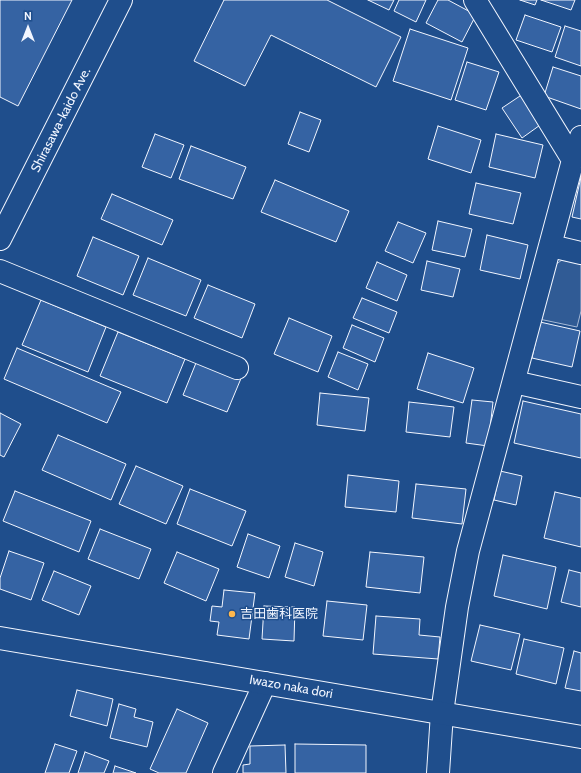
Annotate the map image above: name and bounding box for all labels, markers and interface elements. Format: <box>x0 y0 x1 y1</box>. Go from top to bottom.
north arrow <box>8 8 48 48</box>
text: N <box>24 9 32 23</box>
street label: Shirasawa-kaido Ave. <box>28 65 94 175</box>
place label: 吉田歯科医院 <box>240 606 318 622</box>
marker: 吉田歯科医院 <box>227 609 237 619</box>
street label: Iwazo naka dori <box>248 672 334 702</box>

